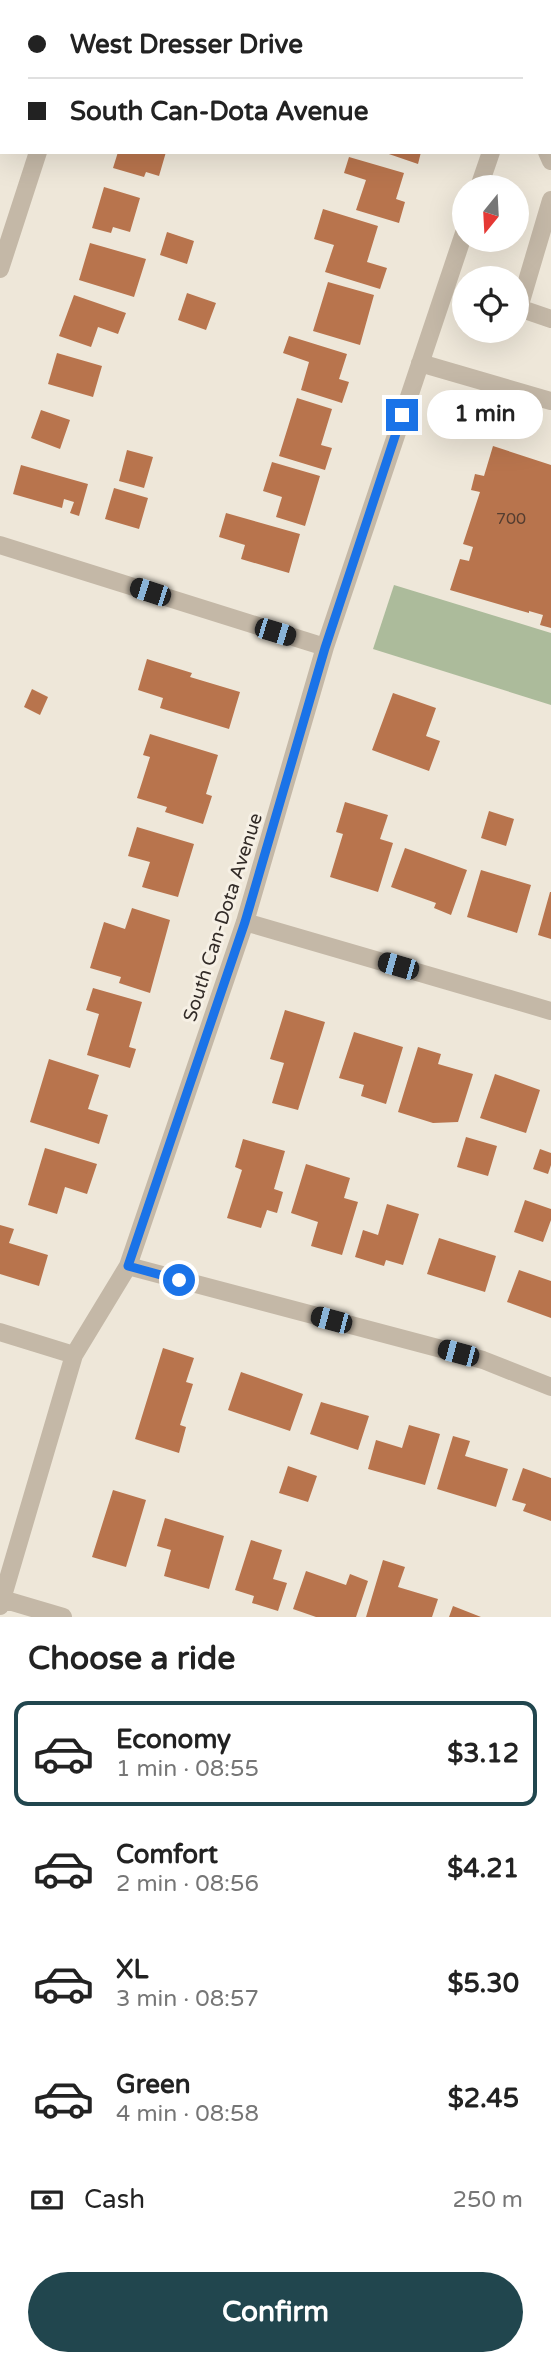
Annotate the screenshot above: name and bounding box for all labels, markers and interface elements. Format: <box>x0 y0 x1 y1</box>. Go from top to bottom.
text: West Dresser Drive <box>70 29 303 60</box>
text: South Can-Dota Avenue <box>70 96 368 127</box>
north arrow <box>452 175 528 252</box>
map controls <box>452 175 529 343</box>
button: locate <box>452 266 529 343</box>
callout: 1 min <box>426 390 542 440</box>
route end <box>386 399 418 431</box>
text: 1 min <box>454 400 516 428</box>
house number: 700 <box>496 509 526 529</box>
car <box>127 576 174 608</box>
car <box>252 616 299 648</box>
street label: South Can-Dota Avenue <box>179 810 267 1024</box>
car <box>375 950 422 982</box>
route start <box>163 1264 195 1296</box>
car <box>308 1304 355 1336</box>
car <box>435 1337 482 1369</box>
text: Choose a ride <box>28 1640 235 1678</box>
icon: car <box>32 1722 95 1785</box>
text: Economy <box>116 1724 231 1755</box>
text: $3.12 <box>447 1738 519 1769</box>
text: 1 min · 08:55 <box>116 1755 259 1783</box>
icon: car <box>32 1837 95 1900</box>
text: Comfort <box>116 1839 218 1870</box>
text: $4.21 <box>447 1853 519 1884</box>
text: 2 min · 08:56 <box>116 1870 259 1898</box>
icon: car <box>32 1952 95 2015</box>
text: XL <box>116 1954 148 1985</box>
text: $5.30 <box>447 1968 519 1999</box>
text: 3 min · 08:57 <box>116 1985 259 2013</box>
icon: car <box>32 2067 95 2130</box>
text: Green <box>116 2069 191 2100</box>
text: $2.45 <box>448 2083 519 2114</box>
text: 4 min · 08:58 <box>116 2100 259 2128</box>
icon: cash <box>28 2181 66 2219</box>
text: Cash <box>84 2184 145 2215</box>
text: 250 m <box>453 2186 523 2214</box>
button: Confirm <box>28 2272 523 2352</box>

